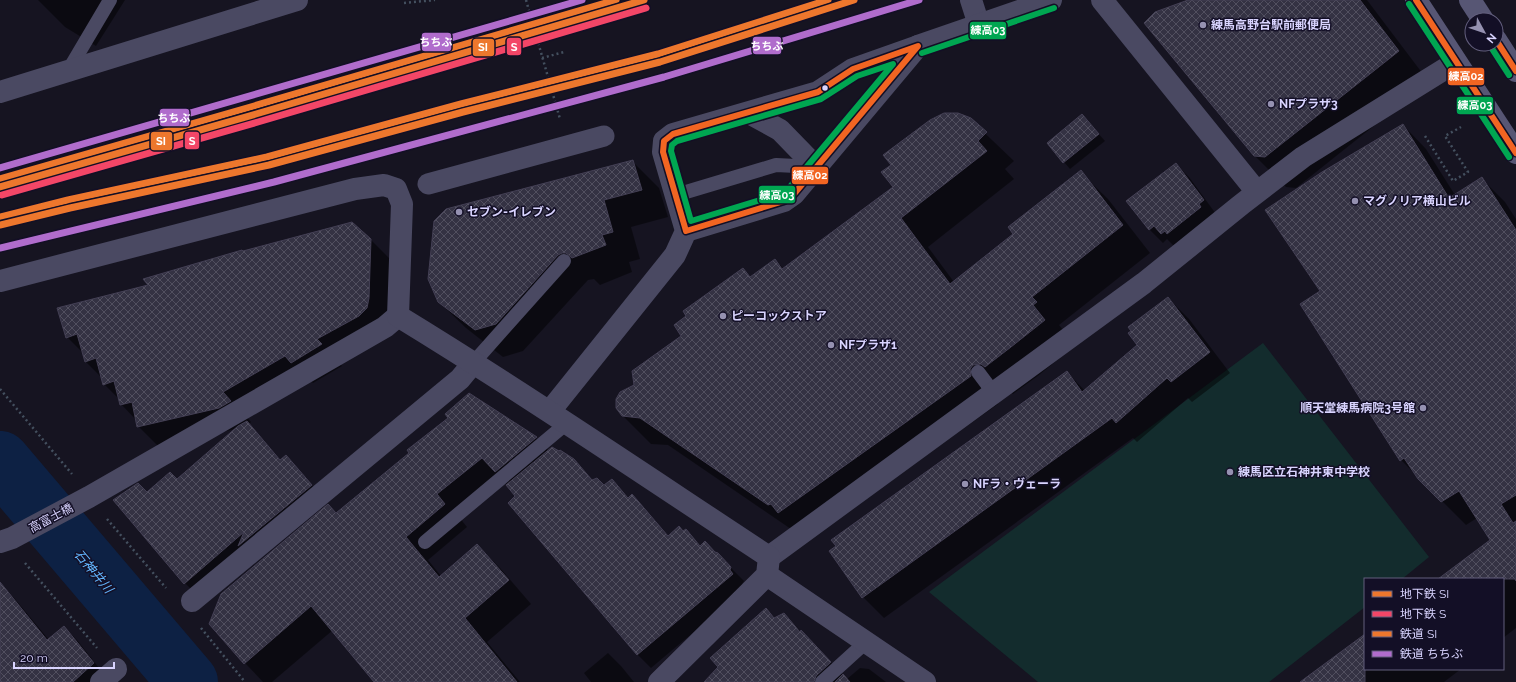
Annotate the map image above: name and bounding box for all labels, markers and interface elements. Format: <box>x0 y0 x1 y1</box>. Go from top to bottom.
north arrow <box>1464 12 1504 52</box>
place label: 練馬高野台駅前郵便局 <box>1211 18 1331 32</box>
marker: 練馬高野台駅前郵便局 <box>1198 20 1208 30</box>
line badge: 練高03 <box>969 21 1007 40</box>
text: 練高03 <box>971 24 1005 37</box>
text: N <box>1484 31 1499 46</box>
line badge: ちちぶ <box>421 32 452 52</box>
text: ちちぶ <box>420 36 453 49</box>
line badge: ちちぶ <box>752 36 782 55</box>
line badge: S <box>506 37 522 56</box>
line badge: SI <box>472 38 495 57</box>
text: ちちぶ <box>751 40 784 53</box>
text: SI <box>478 41 488 54</box>
text: S <box>511 41 518 54</box>
line badge: 練高02 <box>1447 67 1485 86</box>
text: 練高02 <box>1449 70 1483 83</box>
unlabelled marker <box>820 83 830 93</box>
line badge: 練高03 <box>1456 96 1494 115</box>
place label: NFプラザ3 <box>1279 97 1338 111</box>
marker: NFプラザ3 <box>1266 99 1276 109</box>
text: 練高03 <box>1458 99 1492 112</box>
line badge: ちちぶ <box>159 108 190 127</box>
text: ちちぶ <box>158 112 191 125</box>
line badge: SI <box>150 131 173 151</box>
line badge: S <box>184 131 200 150</box>
text: SI <box>156 135 166 148</box>
text: S <box>189 135 196 148</box>
line badge: 練高02 <box>791 166 829 185</box>
text: 練高02 <box>793 169 827 182</box>
line badge: 練高03 <box>758 185 796 204</box>
text: 練高03 <box>760 189 794 202</box>
place label: マグノリア横山ビル <box>1363 194 1471 208</box>
marker: マグノリア横山ビル <box>1350 196 1360 206</box>
place label: セブン-イレブン <box>467 205 556 219</box>
marker: セブン-イレブン <box>454 207 464 217</box>
place label: ピーコックストア <box>731 309 827 323</box>
marker: ピーコックストア <box>718 311 728 321</box>
place label: NFプラザ1 <box>839 338 897 352</box>
marker: NFプラザ1 <box>826 340 836 350</box>
place label: 順天堂練馬病院3号館 <box>1300 401 1415 415</box>
marker: 順天堂練馬病院3号館 <box>1418 403 1428 413</box>
place label: 練馬区立石神井東中学校 <box>1238 465 1370 479</box>
marker: 練馬区立石神井東中学校 <box>1225 467 1235 477</box>
place label: NFラ・ヴェーラ <box>973 477 1061 491</box>
marker: NFラ・ヴェーラ <box>960 479 970 489</box>
street label: 高富士橋 <box>27 501 75 535</box>
water label: 石神井川 <box>71 547 117 598</box>
legend <box>1364 578 1504 670</box>
text: 地下鉄 SI <box>1400 587 1449 601</box>
text: 地下鉄 S <box>1400 607 1446 621</box>
text: 鉄道 SI <box>1400 627 1437 641</box>
scale bar <box>14 644 114 670</box>
text: 鉄道 ちちぶ <box>1400 647 1463 661</box>
text: 20 m <box>20 651 48 665</box>

